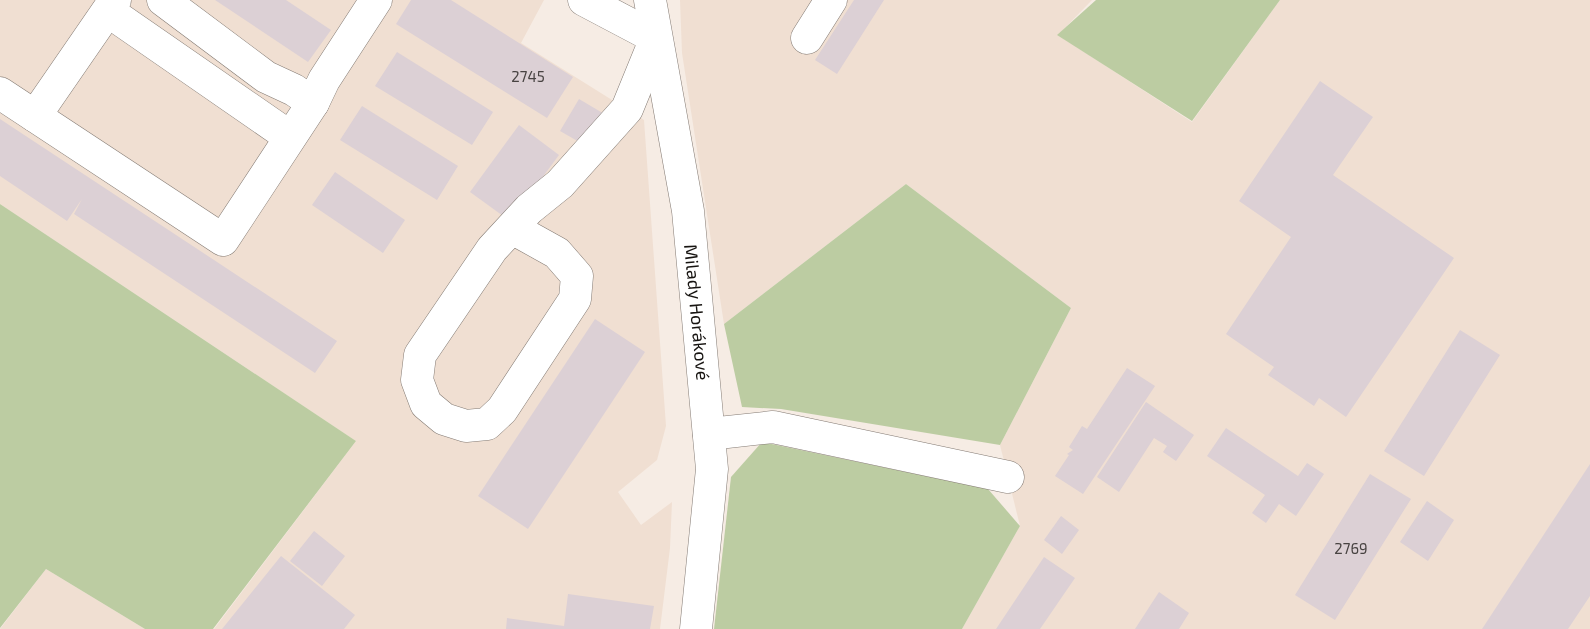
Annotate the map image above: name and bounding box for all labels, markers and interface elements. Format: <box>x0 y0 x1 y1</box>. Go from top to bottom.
house number: 2745 <box>511 67 545 85</box>
street label: Milady Horákové <box>680 243 715 381</box>
house number: 2769 <box>1334 539 1368 557</box>

